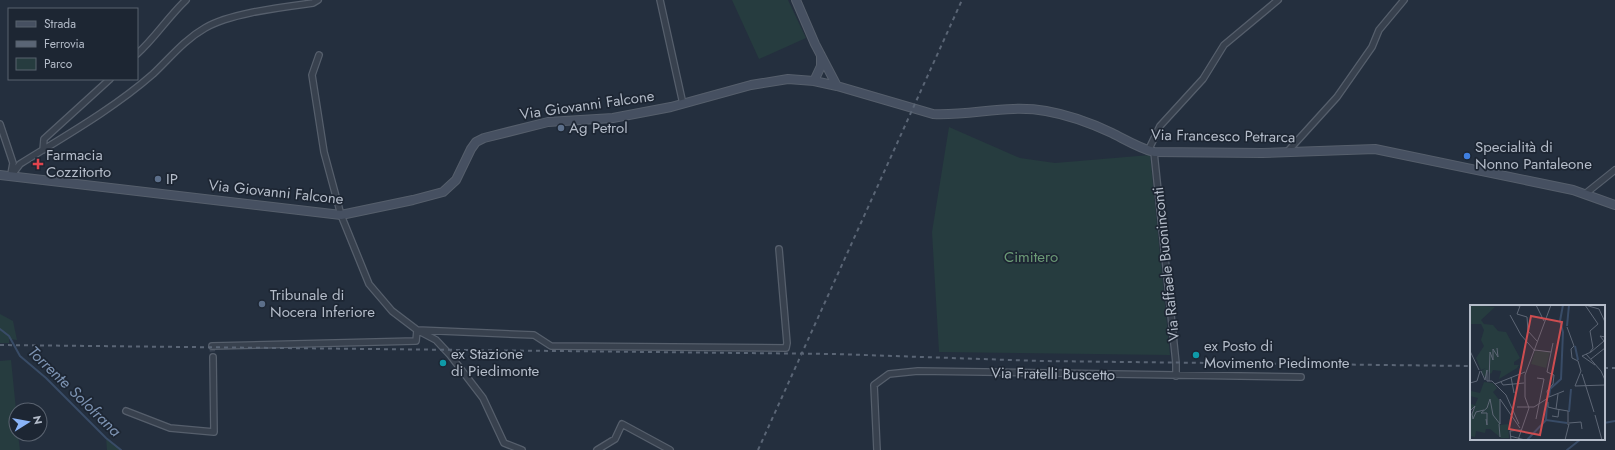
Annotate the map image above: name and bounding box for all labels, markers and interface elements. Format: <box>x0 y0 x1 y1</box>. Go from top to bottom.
legend <box>8 8 138 80</box>
text: Strada <box>44 15 76 33</box>
text: Ferrovia <box>44 35 85 53</box>
text: Parco <box>44 55 73 73</box>
street label: Via Giovanni Falcone <box>518 85 656 125</box>
place label: Ag Petrol <box>569 117 628 139</box>
marker: Ag Petrol <box>556 123 566 133</box>
street label: Via Francesco Petrarca <box>1151 124 1295 148</box>
place label: Specialità di Nonno Pantaleone <box>1475 136 1592 175</box>
place label: Farmacia Cozzitorto <box>46 144 111 183</box>
marker: Specialità di Nonno Pantaleone <box>1462 151 1472 161</box>
marker: Farmacia Cozzitorto <box>33 159 43 169</box>
place label: IP <box>166 168 178 190</box>
marker: IP <box>153 174 163 184</box>
street label: Via Giovanni Falcone <box>207 174 345 210</box>
street label: Via Raffaele Buoninconti <box>1147 186 1185 342</box>
park label: Cimitero <box>1004 246 1058 268</box>
place label: Tribunale di Nocera Inferiore <box>270 284 375 323</box>
marker: Tribunale di Nocera Inferiore <box>257 299 267 309</box>
inset map <box>1470 305 1605 440</box>
place label: ex Posto di Movimento Piedimonte <box>1204 335 1350 374</box>
water label: Torrente Solofrana <box>23 341 127 442</box>
place label: ex Stazione di Piedimonte <box>451 343 540 382</box>
marker: ex Posto di Movimento Piedimonte <box>1191 350 1201 360</box>
marker: ex Stazione di Piedimonte <box>438 358 448 368</box>
street label: Via Fratelli Buscetto <box>991 362 1115 386</box>
north arrow <box>8 402 48 442</box>
text: N <box>29 414 47 426</box>

